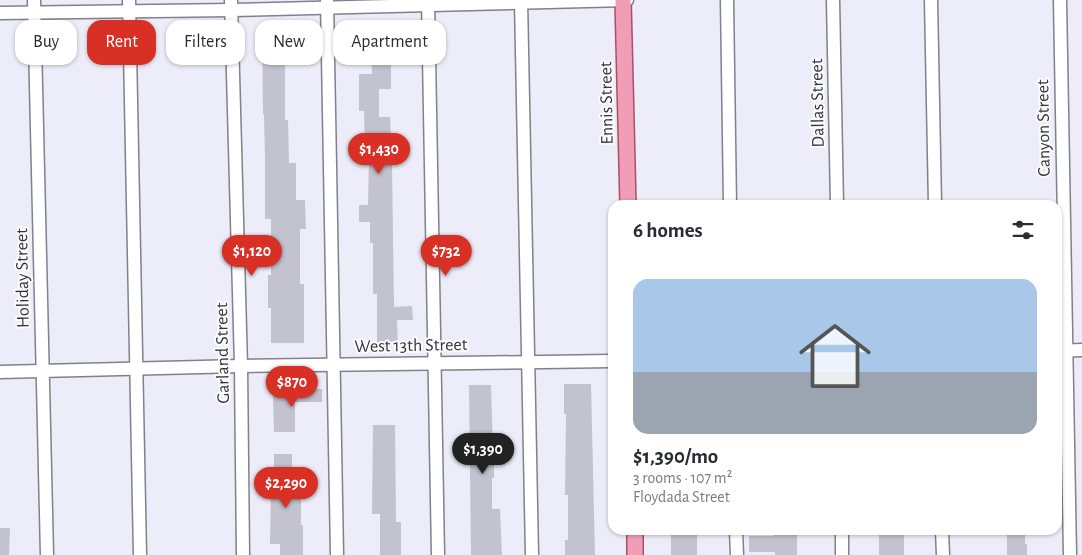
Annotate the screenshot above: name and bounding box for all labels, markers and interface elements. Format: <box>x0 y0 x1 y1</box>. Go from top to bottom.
chip: Buy <box>15 20 77 65</box>
chip: Rent <box>87 20 156 65</box>
chip: Filters <box>166 20 245 65</box>
chip: New <box>255 20 323 65</box>
chip: Apartment <box>333 20 446 65</box>
street label: Dallas Street <box>808 58 828 148</box>
street label: Ennis Street <box>597 61 617 145</box>
street label: Canyon Street <box>1034 79 1054 177</box>
pin: $1,430 <box>338 132 420 175</box>
text: $1,430 <box>359 141 399 157</box>
icon: filters <box>1009 216 1037 244</box>
text: 6 homes <box>633 220 703 241</box>
street label: Holiday Street <box>13 228 33 328</box>
pin: $1,120 <box>211 234 293 277</box>
pin: $732 <box>416 234 476 277</box>
text: $1,120 <box>233 243 271 259</box>
text: $732 <box>432 243 460 259</box>
street label: Garland Street <box>213 302 233 404</box>
icon: home <box>790 311 880 401</box>
street label: West 13th Street <box>354 336 468 356</box>
pin: $870 <box>262 366 322 408</box>
text: $870 <box>277 374 307 390</box>
pin: $1,390 <box>442 432 524 475</box>
text: $1,390 <box>463 441 503 457</box>
text: $1,390/mo <box>633 446 718 467</box>
pin: $2,290 <box>245 466 327 509</box>
text: 3 rooms · 107 m² <box>633 470 732 486</box>
text: $2,290 <box>265 475 307 491</box>
text: Floydada Street <box>633 489 730 505</box>

